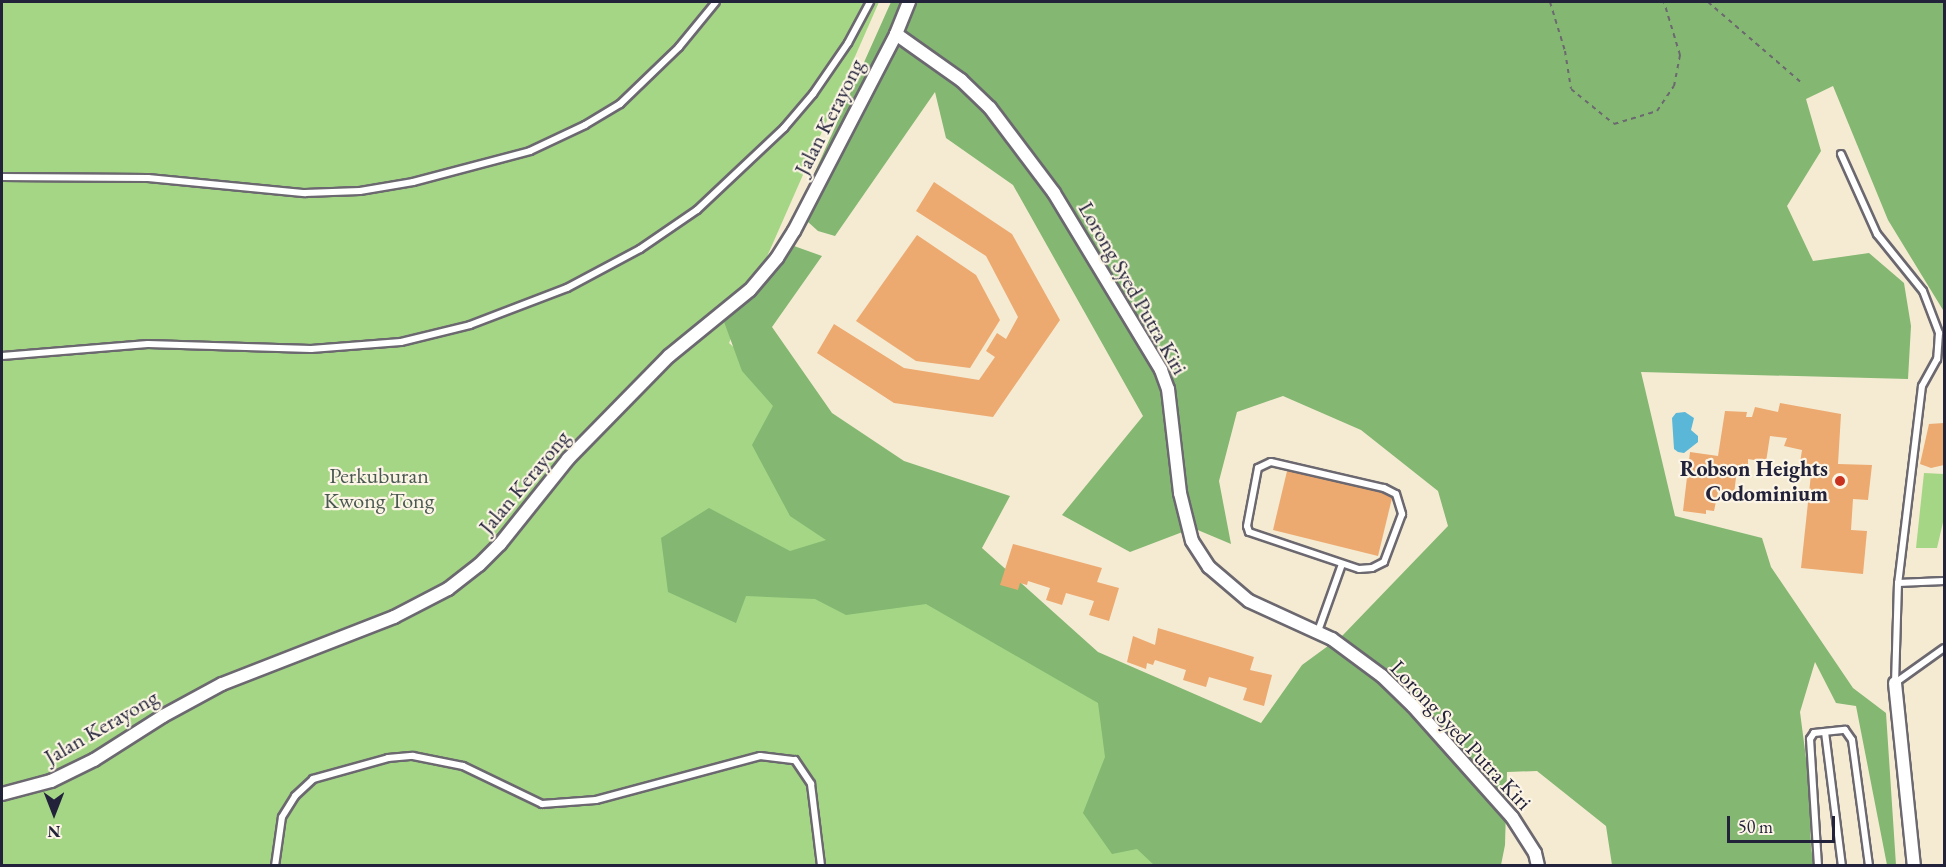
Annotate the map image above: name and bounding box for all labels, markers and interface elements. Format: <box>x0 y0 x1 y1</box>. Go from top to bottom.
street label: Jalan Kerayong <box>788 54 870 180</box>
street label: Lorong Syed Putra Kiri <box>1073 197 1193 379</box>
street label: Jalan Kerayong <box>473 425 575 539</box>
place label: Robson Heights Codominium <box>1680 455 1828 506</box>
park label: Perkuburan Kwong Tong <box>324 462 434 514</box>
marker: Robson Heights Codominium <box>1833 474 1847 488</box>
street label: Lorong Syed Putra Kiri <box>1385 655 1537 815</box>
street label: Jalan Kerayong <box>39 684 163 770</box>
north arrow <box>24 783 84 843</box>
scale bar <box>1730 804 1838 842</box>
text: 50 m <box>1738 815 1773 838</box>
text: N <box>48 821 60 842</box>

